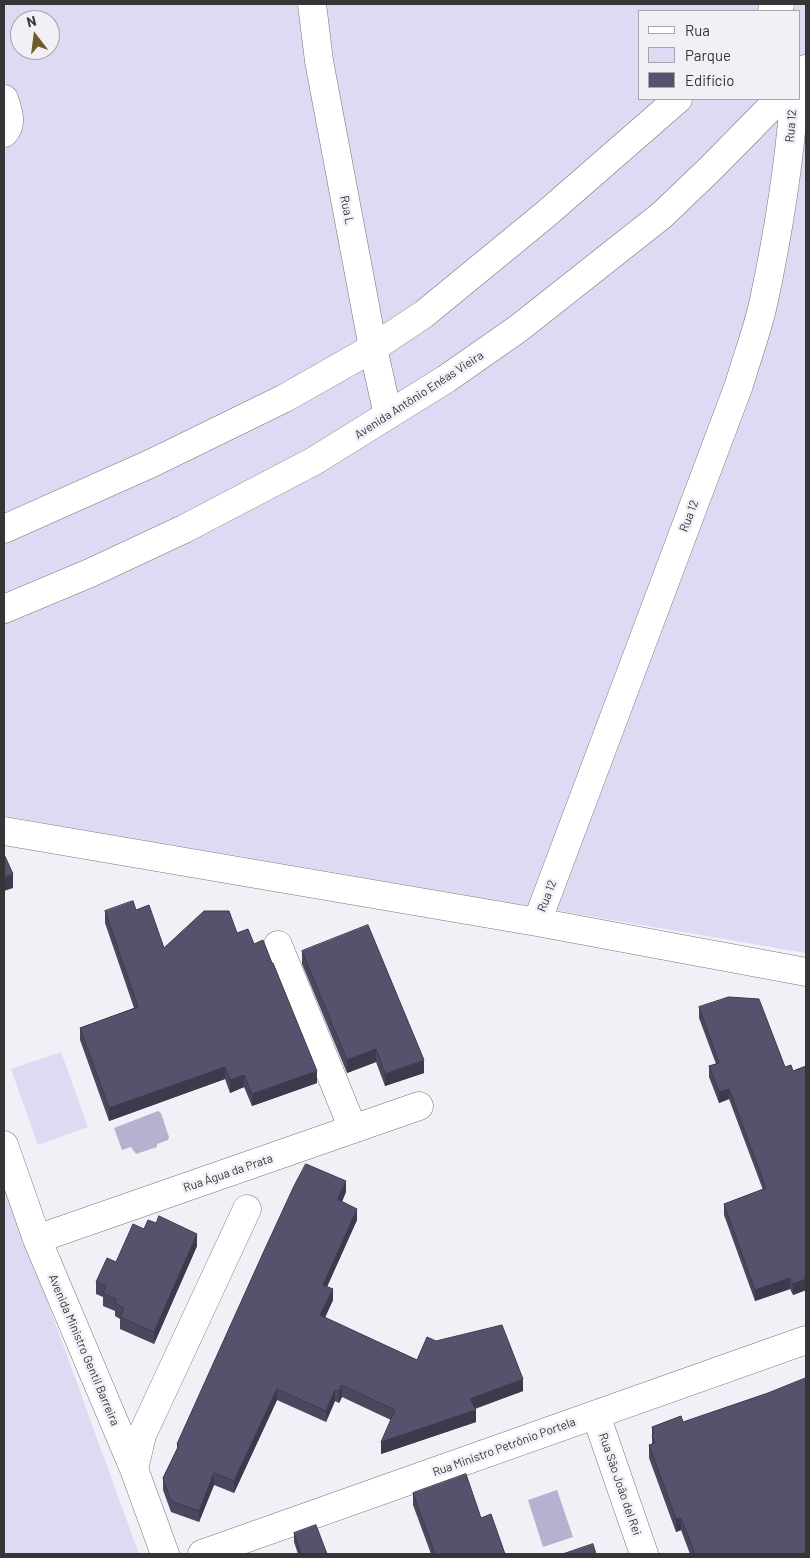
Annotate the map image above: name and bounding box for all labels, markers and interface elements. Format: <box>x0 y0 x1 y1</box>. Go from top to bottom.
north arrow <box>10 10 60 60</box>
legend <box>638 10 800 100</box>
text: N <box>25 12 38 30</box>
text: Rua <box>685 21 710 39</box>
text: Parque <box>685 46 731 64</box>
text: Edifício <box>685 71 734 89</box>
street label: Rua 12 <box>782 109 800 143</box>
street label: Rua L <box>337 194 357 226</box>
street label: Avenida Antônio Enéas Vieira <box>352 348 486 442</box>
street label: Rua 12 <box>676 498 702 534</box>
street label: Rua 12 <box>534 878 560 914</box>
street label: Rua Água da Prata <box>181 1151 275 1195</box>
street label: Avenida Ministro Gentil Barreira <box>46 1272 122 1428</box>
street label: Rua Ministro Petrônio Portela <box>431 1414 577 1480</box>
street label: Rua São João del Rei <box>596 1431 644 1537</box>

